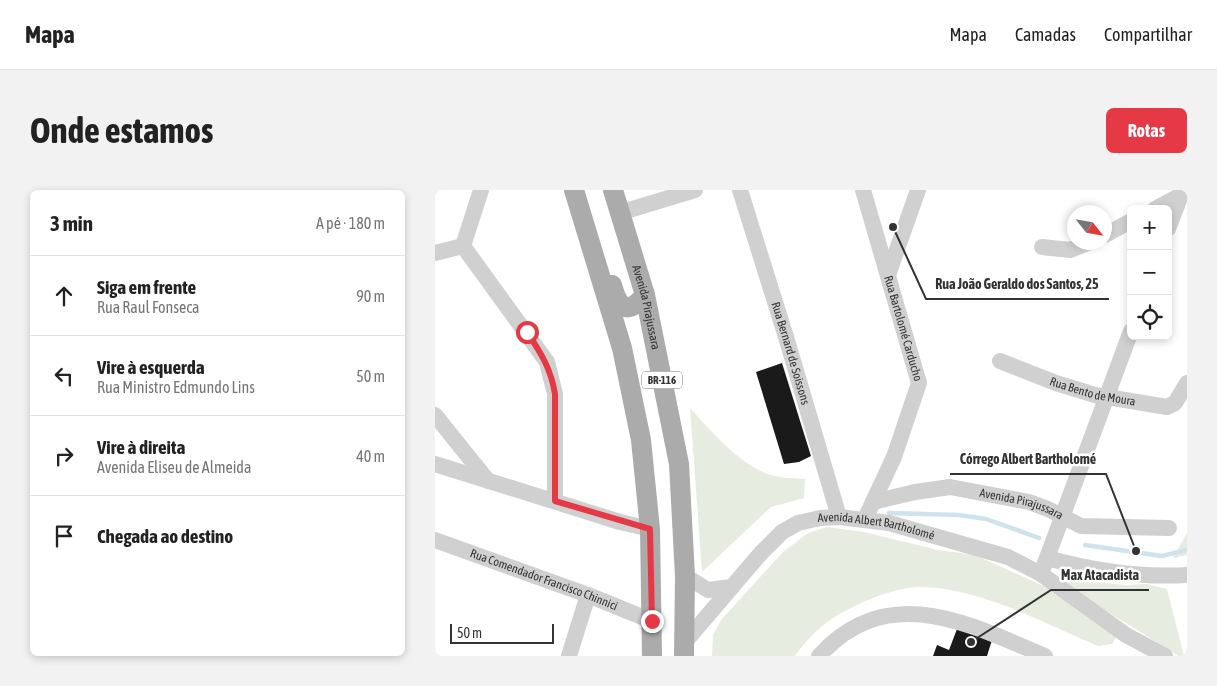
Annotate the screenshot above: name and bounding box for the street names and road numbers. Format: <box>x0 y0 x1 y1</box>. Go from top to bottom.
street label: Avenida Pirajussara <box>629 263 663 351</box>
street label: Rua Bartolomé Carducho <box>881 274 925 383</box>
street label: Rua Bernard de Soissons <box>768 300 813 406</box>
road number: BR-116 <box>642 372 682 388</box>
street label: Rua Bento de Moura <box>1048 374 1137 409</box>
street label: Avenida Pirajussara <box>978 486 1066 523</box>
street label: Avenida Albert Bartholomé <box>817 510 936 543</box>
street label: Rua Comendador Francisco Chinnici <box>468 546 620 613</box>

